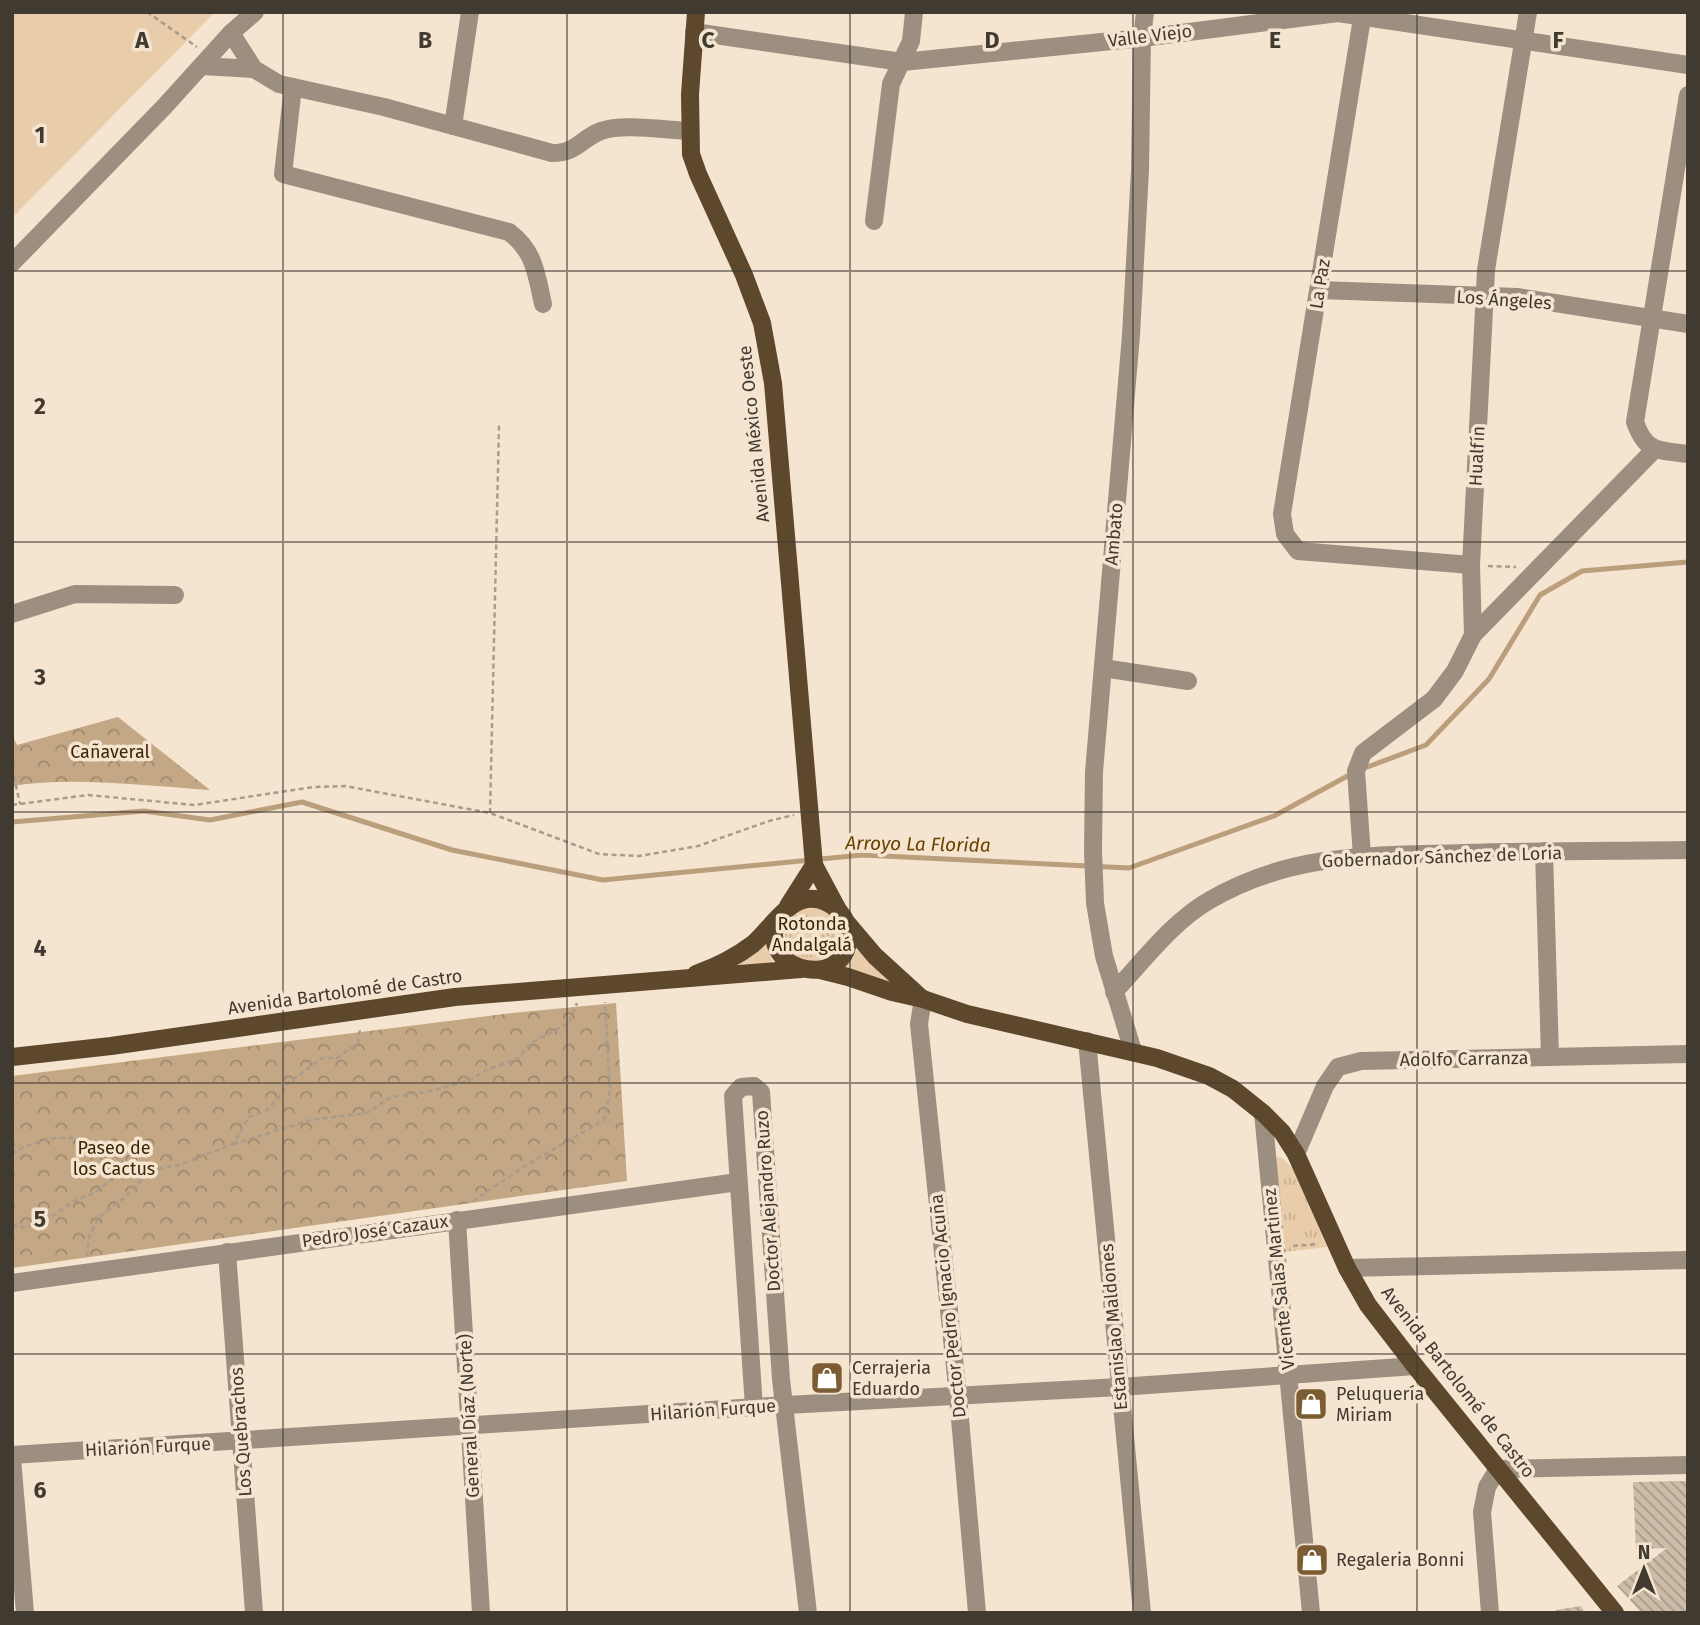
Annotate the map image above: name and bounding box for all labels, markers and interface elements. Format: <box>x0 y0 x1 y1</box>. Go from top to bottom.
street label: Valle Viejo <box>1107 20 1193 52</box>
text: A <box>134 26 149 54</box>
text: B <box>418 26 432 54</box>
text: C <box>701 26 715 54</box>
text: D <box>985 26 1000 54</box>
text: E <box>1269 26 1281 54</box>
text: F <box>1552 26 1564 54</box>
text: 1 <box>35 121 45 149</box>
street label: La Paz <box>1305 257 1335 311</box>
street label: Los Ángeles <box>1456 285 1552 314</box>
street label: Avenida México Oeste <box>734 345 774 523</box>
text: 2 <box>34 392 46 420</box>
street label: Hualfín <box>1464 425 1490 487</box>
street label: Ambato <box>1100 502 1128 566</box>
text: 3 <box>33 663 46 691</box>
park label: Cañaveral <box>70 741 150 763</box>
water label: Arroyo La Florida <box>844 831 991 857</box>
street label: Gobernador Sánchez de Loria <box>1321 842 1563 872</box>
park label: Rotonda Andalgalá <box>772 913 852 956</box>
text: 4 <box>34 934 47 962</box>
street label: Avenida Bartolomé de Castro <box>226 965 464 1019</box>
street label: Adolfo Carranza <box>1399 1047 1529 1071</box>
street label: Doctor Alejandro Ruzo <box>751 1109 785 1293</box>
park label: Paseo de los Cactus <box>73 1137 155 1180</box>
street label: Vicente Salas Martinez <box>1259 1187 1299 1371</box>
street label: Doctor Pedro Ignacio Acuña <box>925 1193 971 1419</box>
text: 5 <box>34 1205 46 1233</box>
street label: Pedro José Cazaux <box>300 1210 450 1252</box>
street label: Estanislao Maldones <box>1096 1243 1132 1411</box>
street label: Avenida Bartolomé de Castro <box>1376 1282 1540 1482</box>
street label: General Díaz (Norte) <box>454 1333 484 1498</box>
place label: Cerrajeria Eduardo <box>852 1357 931 1400</box>
shop icon: Cerrajeria Eduardo <box>808 1359 846 1397</box>
street label: Los Quebrachos <box>225 1366 257 1498</box>
place label: Peluquería Miriam <box>1336 1383 1424 1426</box>
shop icon: Peluquería Miriam <box>1292 1385 1330 1423</box>
street label: Hilarión Furque <box>649 1395 777 1425</box>
street label: Hilarión Furque <box>84 1433 212 1461</box>
text: 6 <box>34 1476 47 1504</box>
north arrow <box>1609 1534 1679 1604</box>
shop icon: Regaleria Bonni <box>1293 1541 1331 1579</box>
text: N <box>1638 1541 1650 1564</box>
place label: Regaleria Bonni <box>1336 1549 1464 1571</box>

